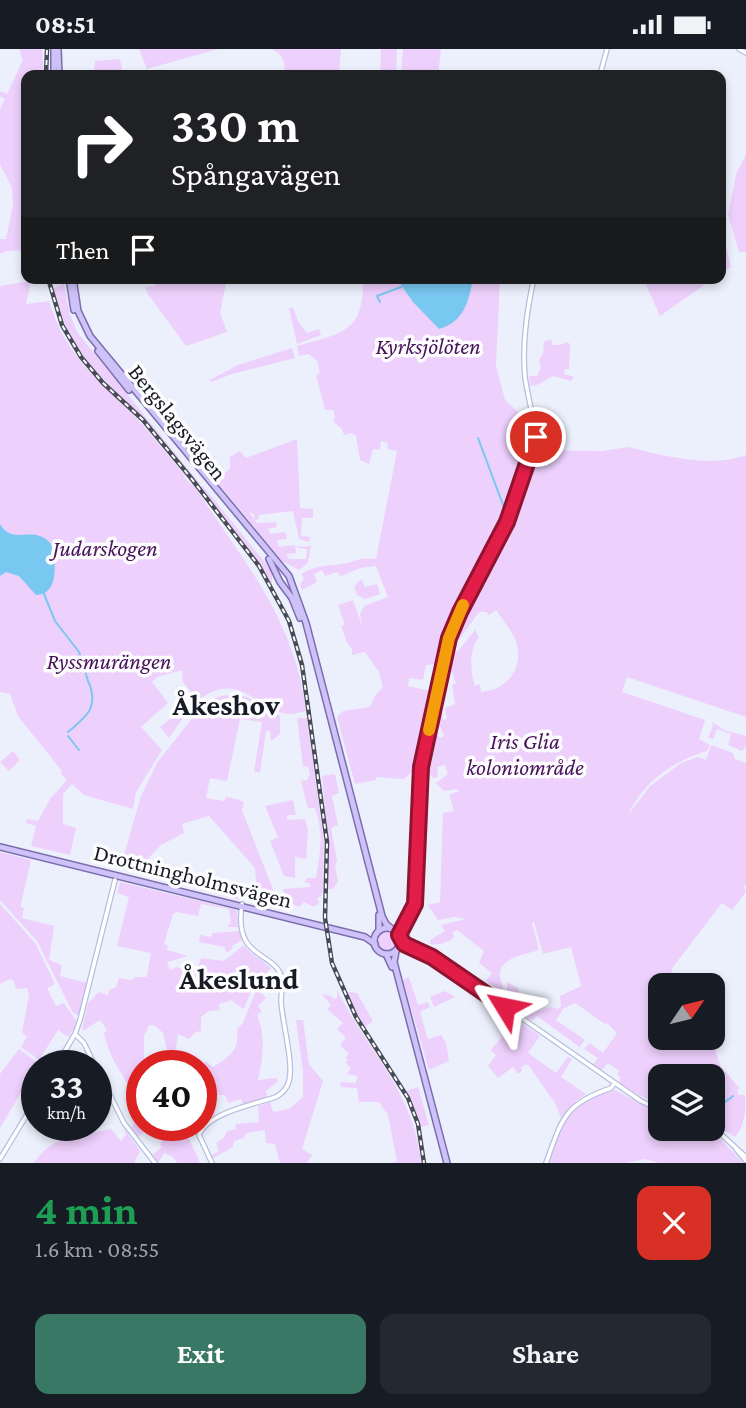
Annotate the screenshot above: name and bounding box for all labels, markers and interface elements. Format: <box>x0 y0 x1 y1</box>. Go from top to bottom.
text: 08:51 <box>35 10 96 39</box>
icon: right <box>56 98 147 189</box>
text: 330 m <box>171 98 299 153</box>
text: Spångavägen <box>171 156 341 192</box>
icon: arrive <box>124 231 162 269</box>
text: Then <box>56 236 110 265</box>
park label: Kyrksjölöten <box>375 333 481 360</box>
street label: Bergslagsvägen <box>123 359 233 485</box>
pin <box>506 407 566 467</box>
icon: arrive <box>517 418 555 456</box>
park label: Judarskogen <box>48 535 158 561</box>
park label: Ryssmurängen <box>47 648 171 674</box>
district label: Åkeshov <box>171 688 280 721</box>
park label: Iris Glia koloniområde <box>466 728 584 780</box>
street label: Drottningholmsvägen <box>91 839 295 913</box>
district label: Åkeslund <box>178 962 299 995</box>
position arrow <box>468 970 542 1044</box>
north arrow <box>648 973 724 1050</box>
map controls <box>648 973 725 1141</box>
speed limit sign: 40 <box>126 1050 217 1141</box>
button: layers <box>648 1064 725 1141</box>
text: 33 <box>49 1067 84 1106</box>
text: km/h <box>47 1103 86 1123</box>
text: 4 min <box>35 1186 138 1233</box>
button: close <box>637 1186 711 1260</box>
text: 1.6 km · 08:55 <box>35 1236 159 1262</box>
button: Exit <box>35 1314 366 1394</box>
button: Share <box>380 1314 711 1394</box>

